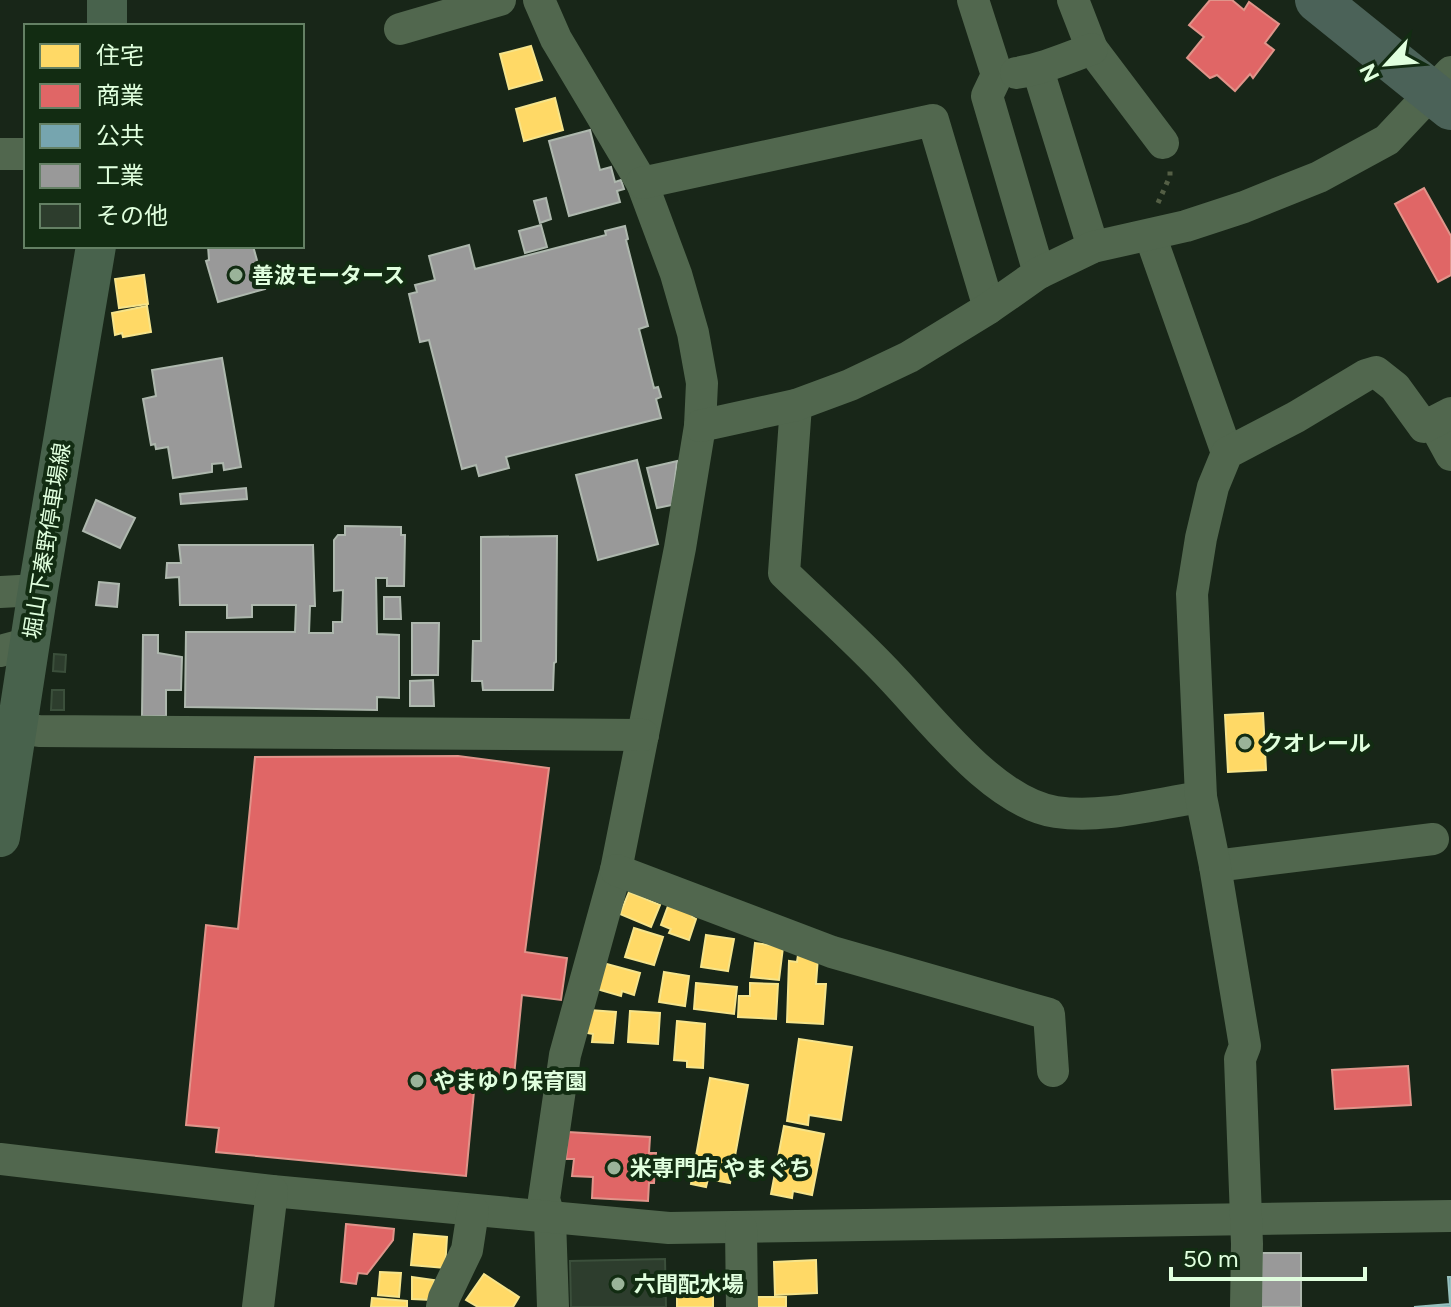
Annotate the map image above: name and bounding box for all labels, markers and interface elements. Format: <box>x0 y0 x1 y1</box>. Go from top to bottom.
legend <box>24 24 304 248</box>
north arrow <box>1347 24 1427 104</box>
text: 住宅 <box>96 41 144 70</box>
text: N <box>1354 59 1385 86</box>
text: 商業 <box>96 81 144 110</box>
text: 公共 <box>96 121 144 150</box>
text: 工業 <box>96 161 144 190</box>
text: その他 <box>96 201 168 230</box>
place label: 善波モータース <box>252 262 405 289</box>
marker: 善波モータース <box>227 266 245 284</box>
street label: 堀山下秦野停車場線 <box>18 441 76 641</box>
place label: クオレール <box>1261 730 1371 757</box>
marker: クオレール <box>1236 734 1254 752</box>
place label: やまゆり保育園 <box>433 1068 587 1095</box>
marker: やまゆり保育園 <box>408 1072 426 1090</box>
place label: 米専門店 やまぐち <box>630 1155 811 1182</box>
marker: 米専門店 やまぐち <box>605 1159 623 1177</box>
scale bar <box>1171 1231 1365 1281</box>
text: 50 m <box>1183 1244 1239 1273</box>
place label: 六間配水場 <box>634 1271 744 1298</box>
marker: 六間配水場 <box>609 1275 627 1293</box>

